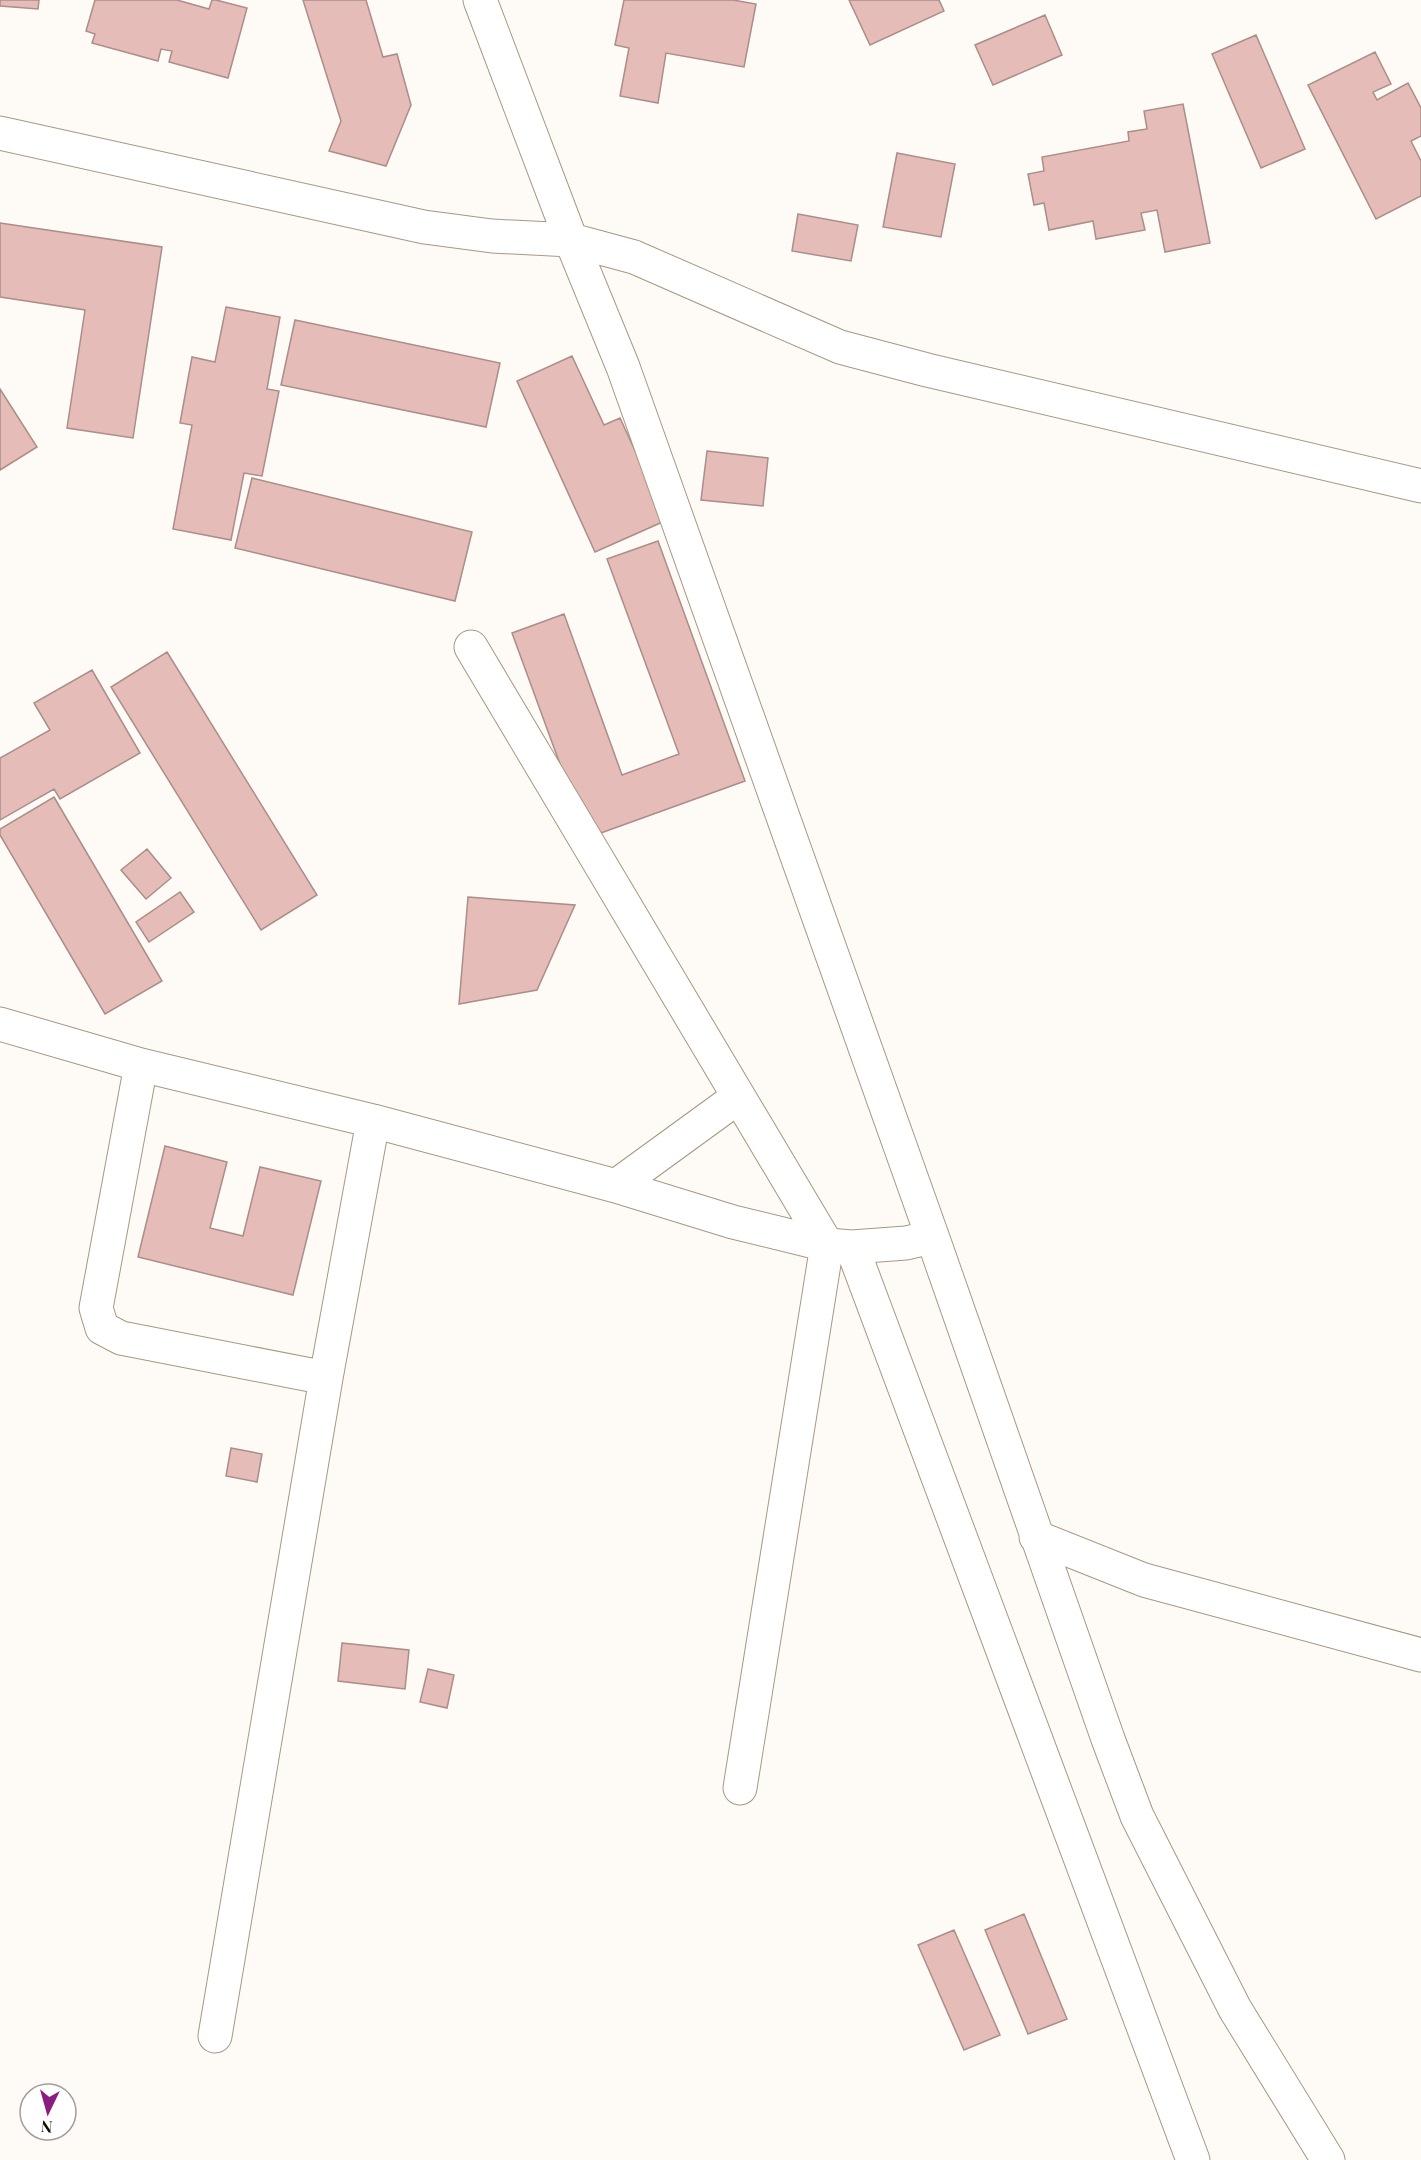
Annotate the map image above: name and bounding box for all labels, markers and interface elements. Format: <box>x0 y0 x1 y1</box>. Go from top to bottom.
north arrow <box>18 2082 78 2142</box>
text: N <box>40 2116 53 2138</box>

